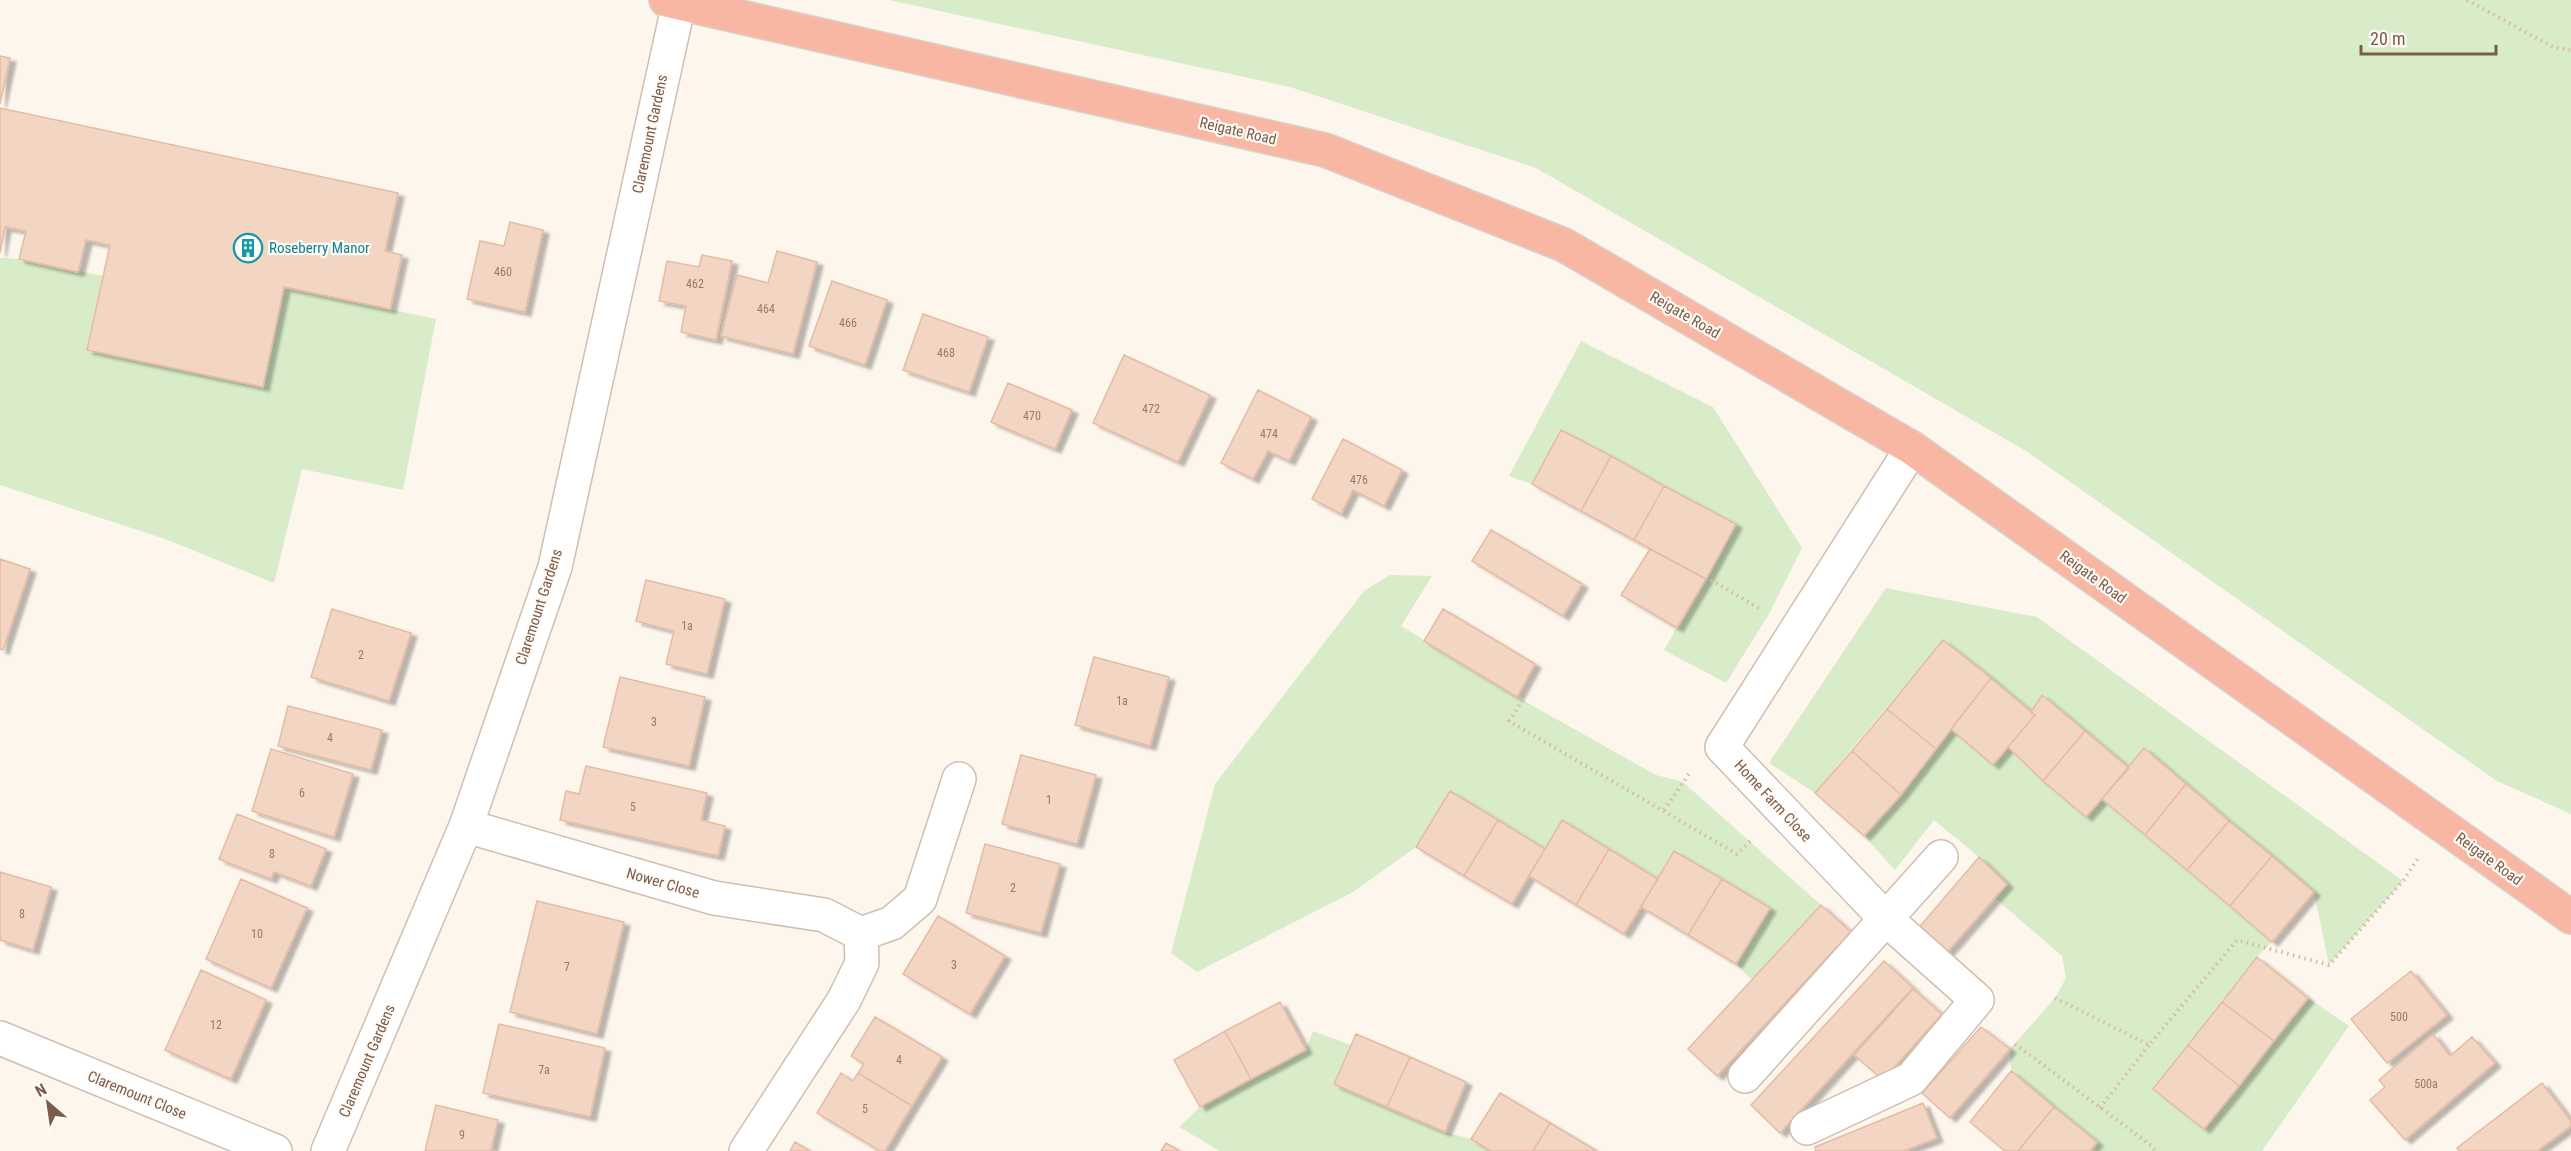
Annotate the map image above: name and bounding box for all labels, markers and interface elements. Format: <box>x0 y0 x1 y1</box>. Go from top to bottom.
scale bar <box>2361 18 2496 56</box>
text: 20 m <box>2370 28 2405 49</box>
street label: Claremount Gardens <box>629 73 671 195</box>
street label: Reigate Road <box>1198 113 1278 149</box>
building icon: Roseberry Manor <box>232 232 264 264</box>
place label: Roseberry Manor <box>269 239 370 257</box>
house number: 460 <box>494 265 512 279</box>
house number: 462 <box>686 277 704 291</box>
street label: Reigate Road <box>1647 288 1723 342</box>
house number: 464 <box>757 302 775 316</box>
house number: 466 <box>839 316 857 330</box>
house number: 468 <box>937 346 955 360</box>
house number: 472 <box>1142 402 1160 416</box>
house number: 470 <box>1023 409 1041 423</box>
house number: 474 <box>1260 427 1278 441</box>
house number: 476 <box>1350 473 1368 487</box>
street label: Claremount Gardens <box>512 547 566 667</box>
street label: Reigate Road <box>2056 547 2130 607</box>
house number: 1a <box>681 619 693 633</box>
house number: 2 <box>358 648 364 662</box>
house number: 1a <box>1116 694 1128 708</box>
house number: 3 <box>651 715 657 729</box>
house number: 4 <box>327 731 333 745</box>
street label: Home Farm Close <box>1730 756 1816 846</box>
house number: 6 <box>299 786 305 800</box>
house number: 1 <box>1046 793 1052 807</box>
house number: 5 <box>630 800 636 814</box>
street label: Reigate Road <box>2452 829 2526 889</box>
house number: 8 <box>269 847 275 861</box>
street label: Nower Close <box>624 864 702 902</box>
house number: 2 <box>1010 881 1016 895</box>
house number: 8 <box>19 907 25 921</box>
house number: 10 <box>251 927 263 941</box>
house number: 3 <box>951 958 957 972</box>
house number: 7 <box>564 960 570 974</box>
street label: Claremount Gardens <box>335 1002 399 1120</box>
house number: 500 <box>2390 1010 2408 1024</box>
house number: 12 <box>210 1018 222 1032</box>
house number: 4 <box>896 1053 902 1067</box>
house number: 7a <box>538 1063 550 1077</box>
street label: Claremount Close <box>85 1067 189 1123</box>
north arrow <box>18 1073 78 1133</box>
house number: 500a <box>2414 1077 2438 1091</box>
text: N <box>32 1080 50 1101</box>
house number: 5 <box>862 1102 868 1116</box>
house number: 9 <box>459 1128 465 1142</box>

